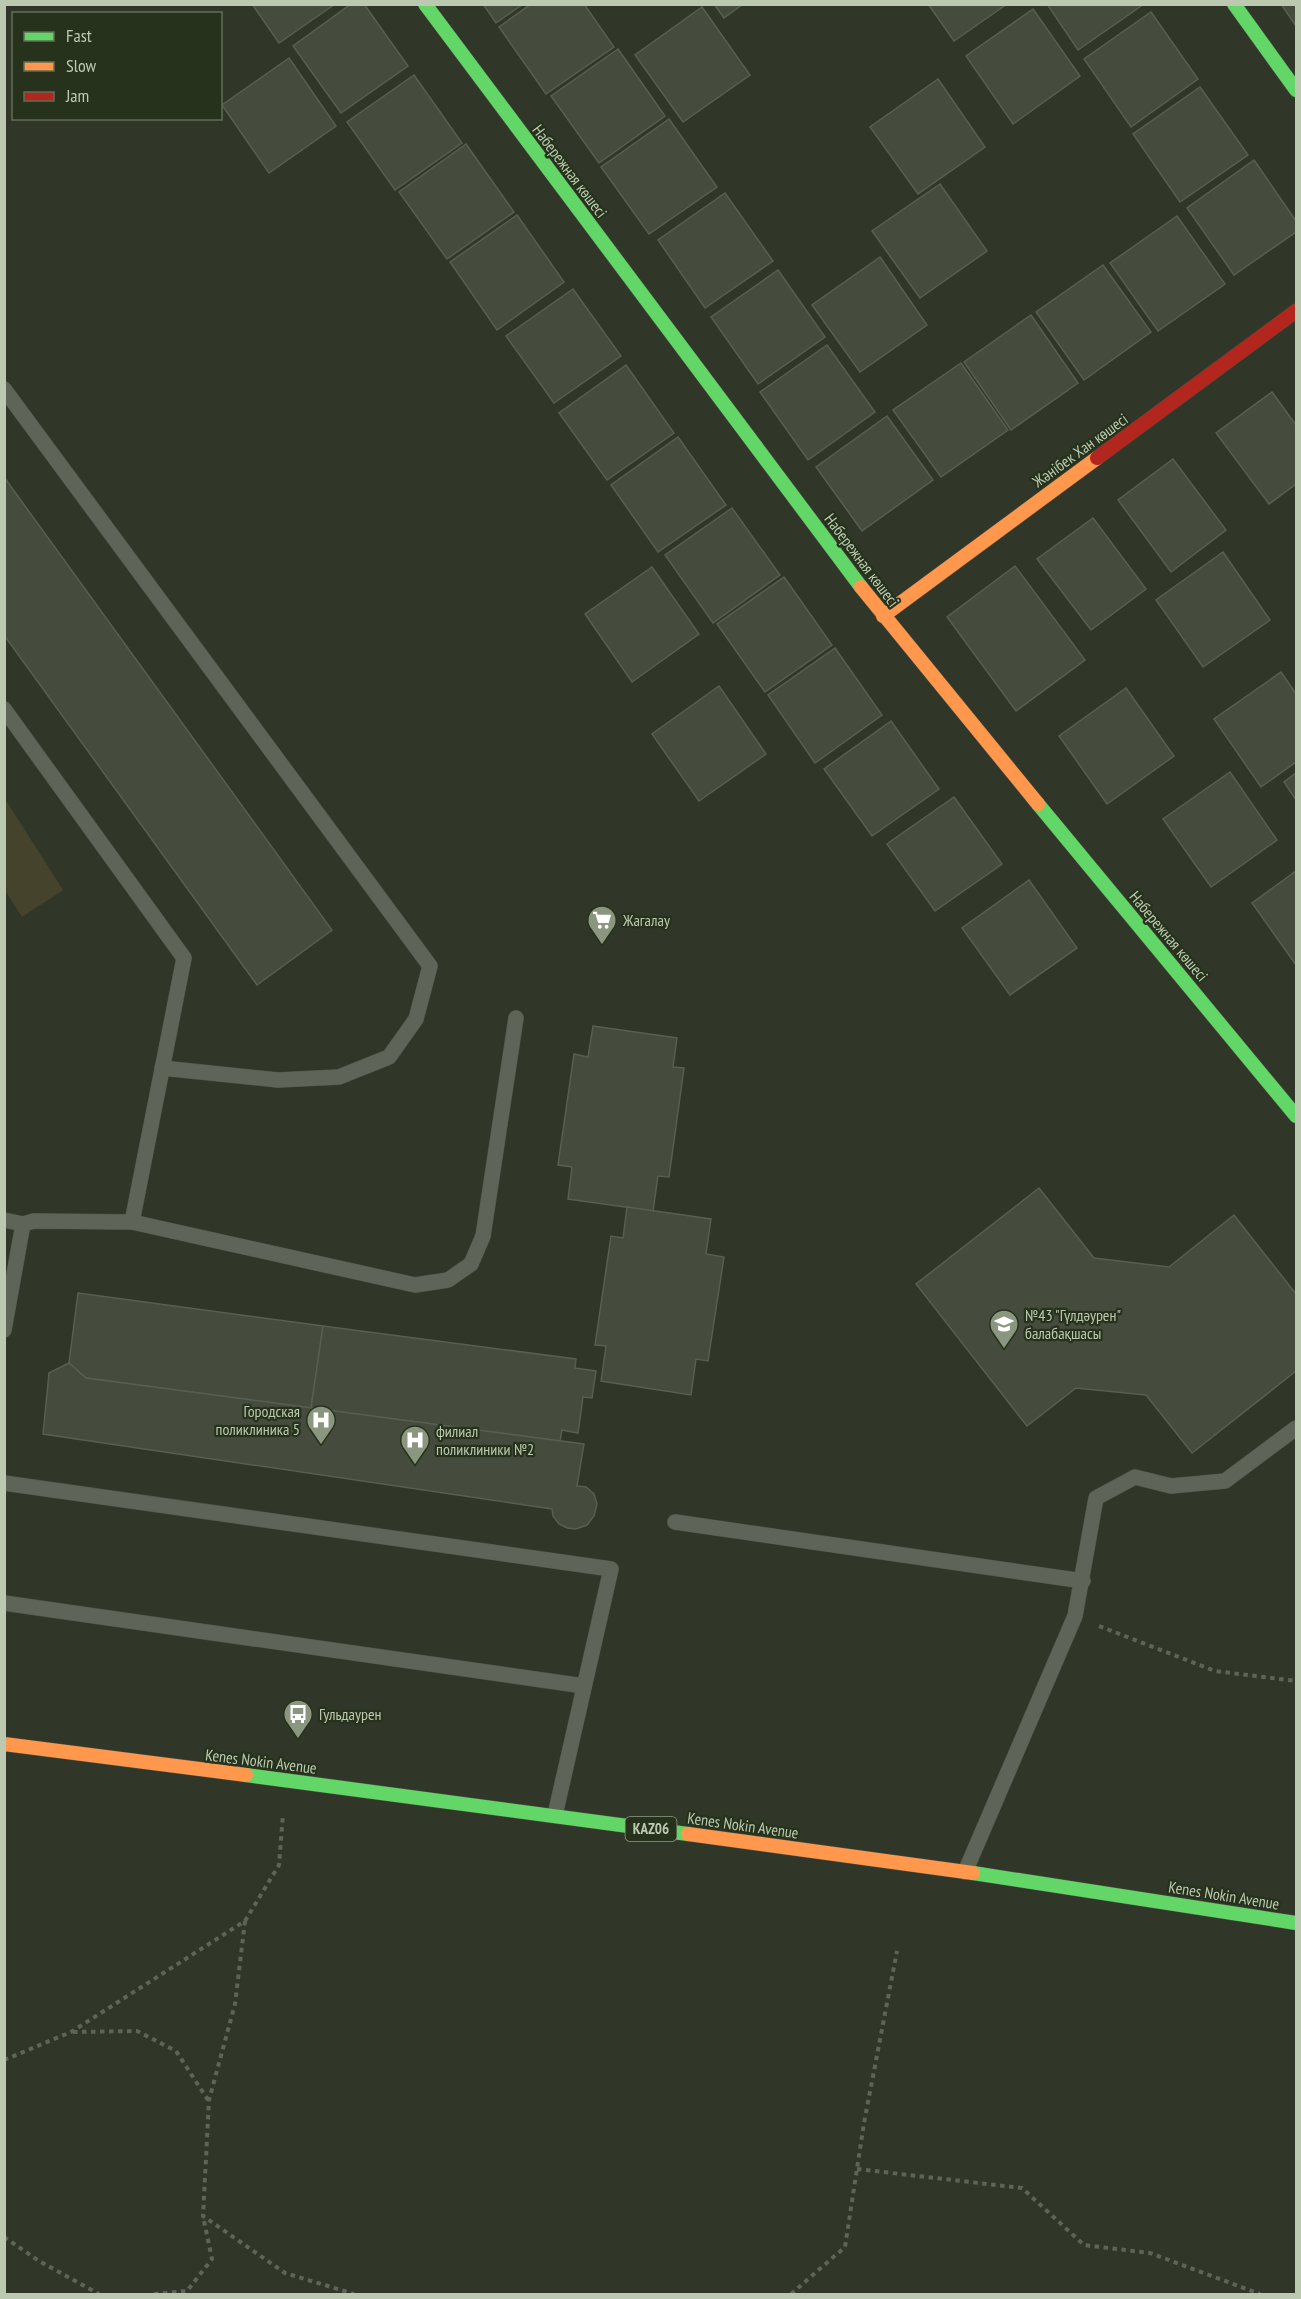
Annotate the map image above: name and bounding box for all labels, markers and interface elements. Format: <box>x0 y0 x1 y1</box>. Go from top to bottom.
legend <box>12 12 222 120</box>
text: Fast <box>66 24 92 47</box>
text: Slow <box>66 54 97 77</box>
text: Jam <box>65 84 89 107</box>
street label: Набережная көшесі <box>528 120 612 222</box>
street label: Жәнібек Хан көшесі <box>1028 409 1132 492</box>
street label: Набережная көшесі <box>820 509 904 611</box>
street label: Набережная көшесі <box>1125 887 1213 985</box>
supermarket icon: Жагалау <box>586 904 618 946</box>
place label: Жагалау <box>622 910 670 930</box>
place label: №43 "Гүлдәурен" балабақшасы <box>1025 1305 1121 1343</box>
school or university icon: №43 "Гүлдәурен" балабақшасы <box>988 1308 1020 1350</box>
place label: Городская поликлиника 5 <box>216 1401 300 1439</box>
hospital icon: Городская поликлиника 5 <box>305 1404 337 1446</box>
place label: филиал поликлиники №2 <box>436 1421 534 1459</box>
hospital icon: филиал поликлиники №2 <box>399 1424 431 1466</box>
bus stop icon: Гульдаурен <box>282 1698 314 1740</box>
place label: Гульдаурен <box>319 1704 382 1724</box>
street label: Kenes Nokin Avenue <box>204 1744 318 1778</box>
street label: Kenes Nokin Avenue <box>686 1807 800 1843</box>
road number: KАZ06 <box>626 1817 676 1841</box>
street label: Kenes Nokin Avenue <box>1167 1876 1281 1914</box>

